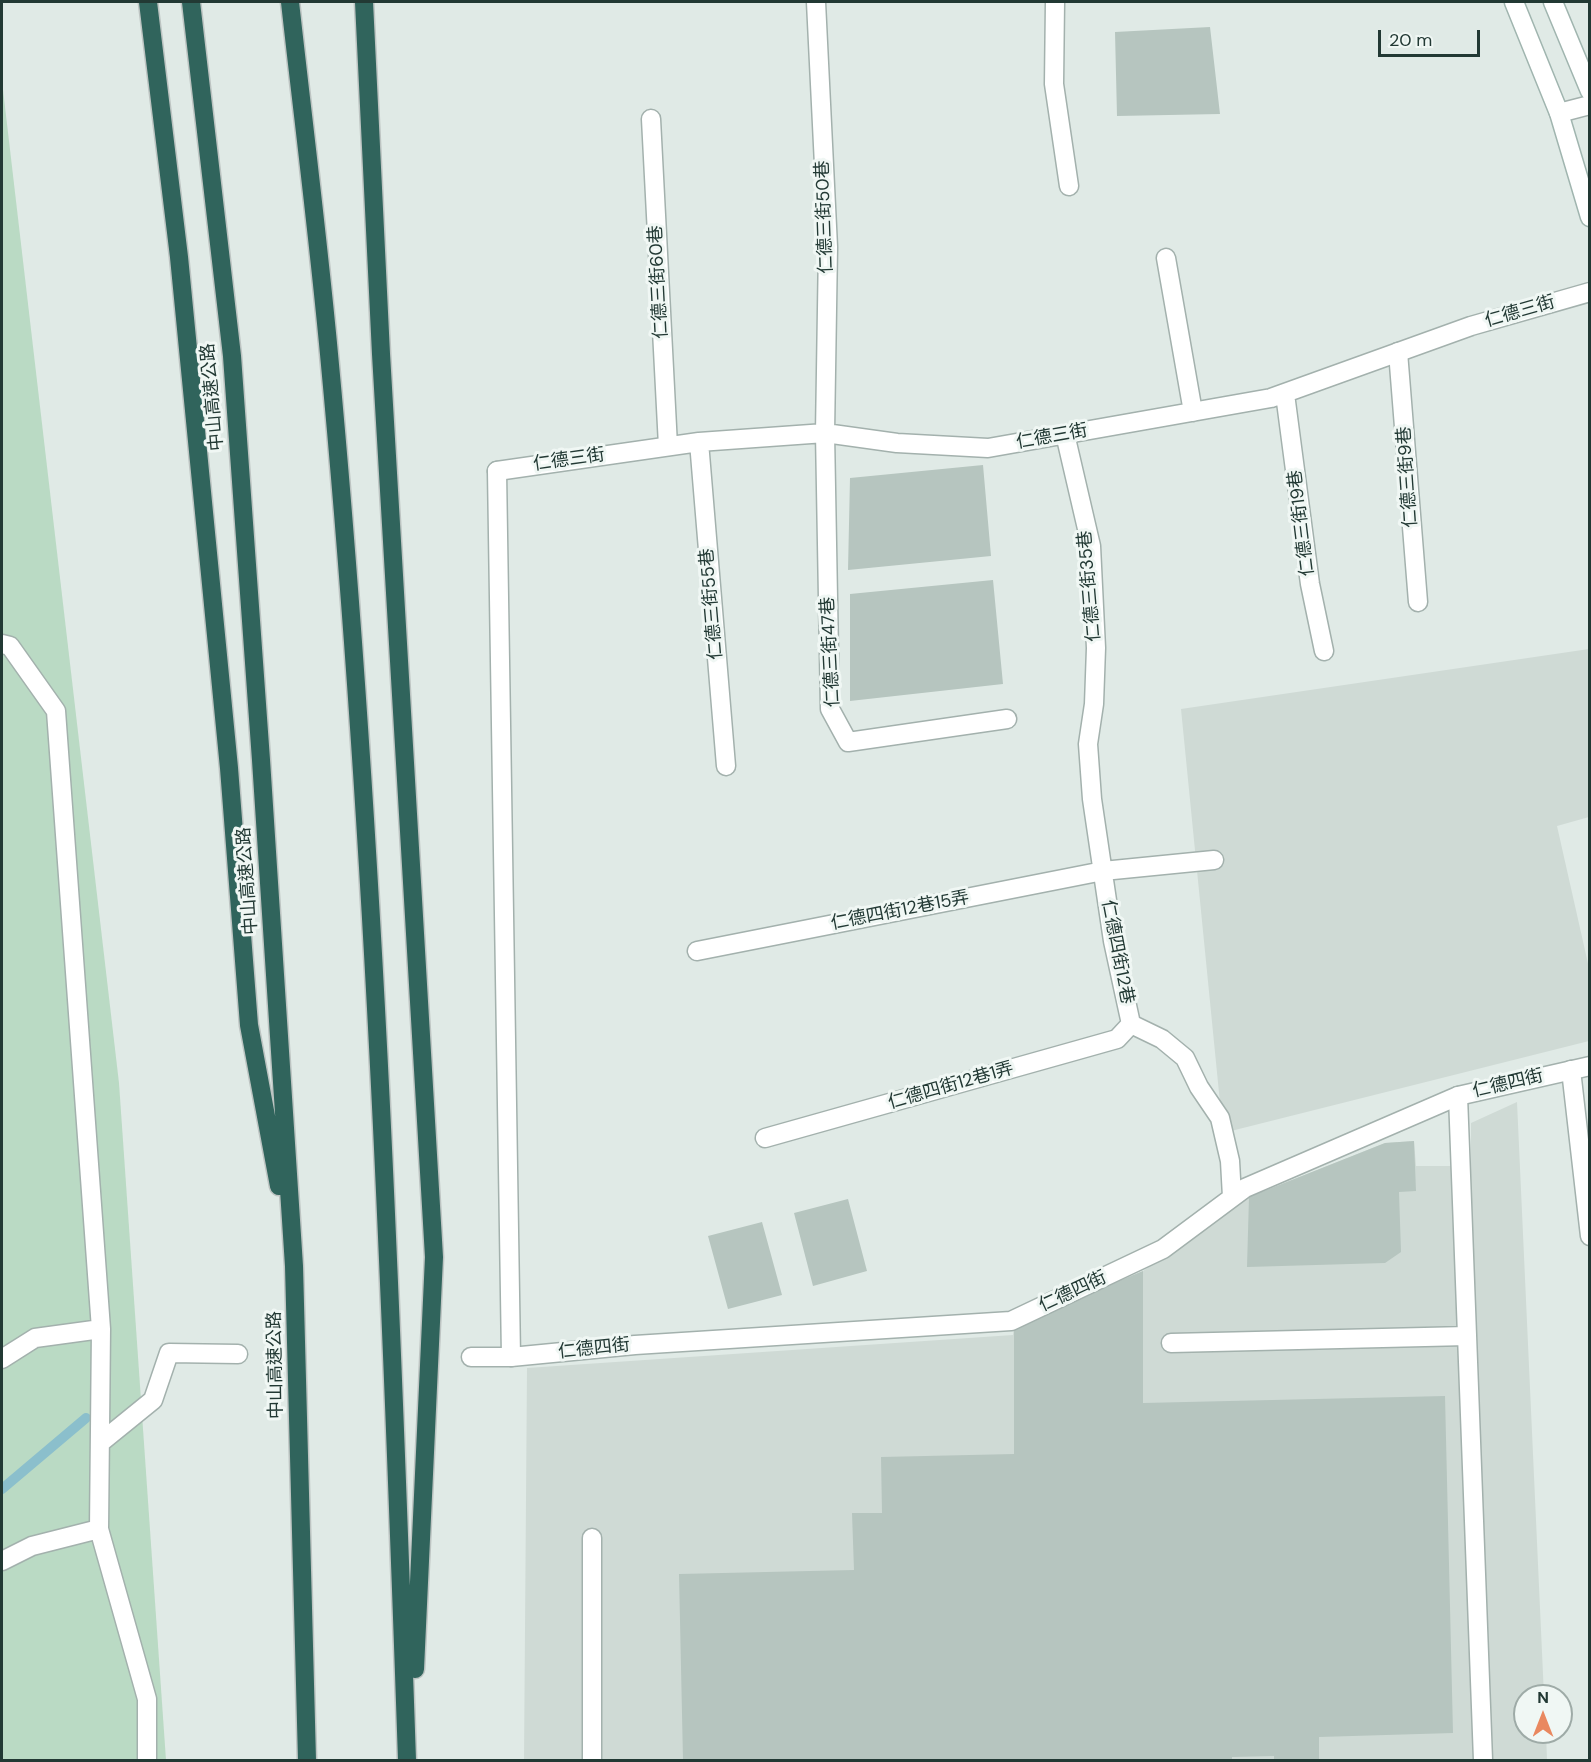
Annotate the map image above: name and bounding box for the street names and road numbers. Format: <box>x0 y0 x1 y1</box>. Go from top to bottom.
street label: 仁德三街50巷 <box>812 160 838 274</box>
street label: 仁德三街60巷 <box>645 225 673 339</box>
street label: 仁德三街 <box>1482 292 1558 332</box>
street label: 中山高速公路 <box>198 342 228 452</box>
street label: 仁德三街 <box>1015 420 1089 454</box>
street label: 仁德三街9巷 <box>1394 426 1422 528</box>
street label: 仁德三街 <box>532 444 606 476</box>
street label: 仁德三街19巷 <box>1285 469 1319 577</box>
street label: 仁德三街35巷 <box>1074 529 1106 643</box>
street label: 仁德三街55巷 <box>696 547 728 661</box>
street label: 仁德三街47巷 <box>817 596 845 708</box>
street label: 中山高速公路 <box>233 826 263 936</box>
street label: 仁德四街12巷15弄 <box>829 887 971 935</box>
street label: 仁德四街12巷 <box>1096 898 1138 1006</box>
street label: 仁德四街12巷1弄 <box>886 1058 1016 1114</box>
street label: 仁德四街 <box>1470 1065 1546 1103</box>
street label: 仁德四街 <box>1036 1267 1110 1317</box>
street label: 中山高速公路 <box>264 1311 288 1419</box>
street label: 仁德四街 <box>557 1334 631 1364</box>

